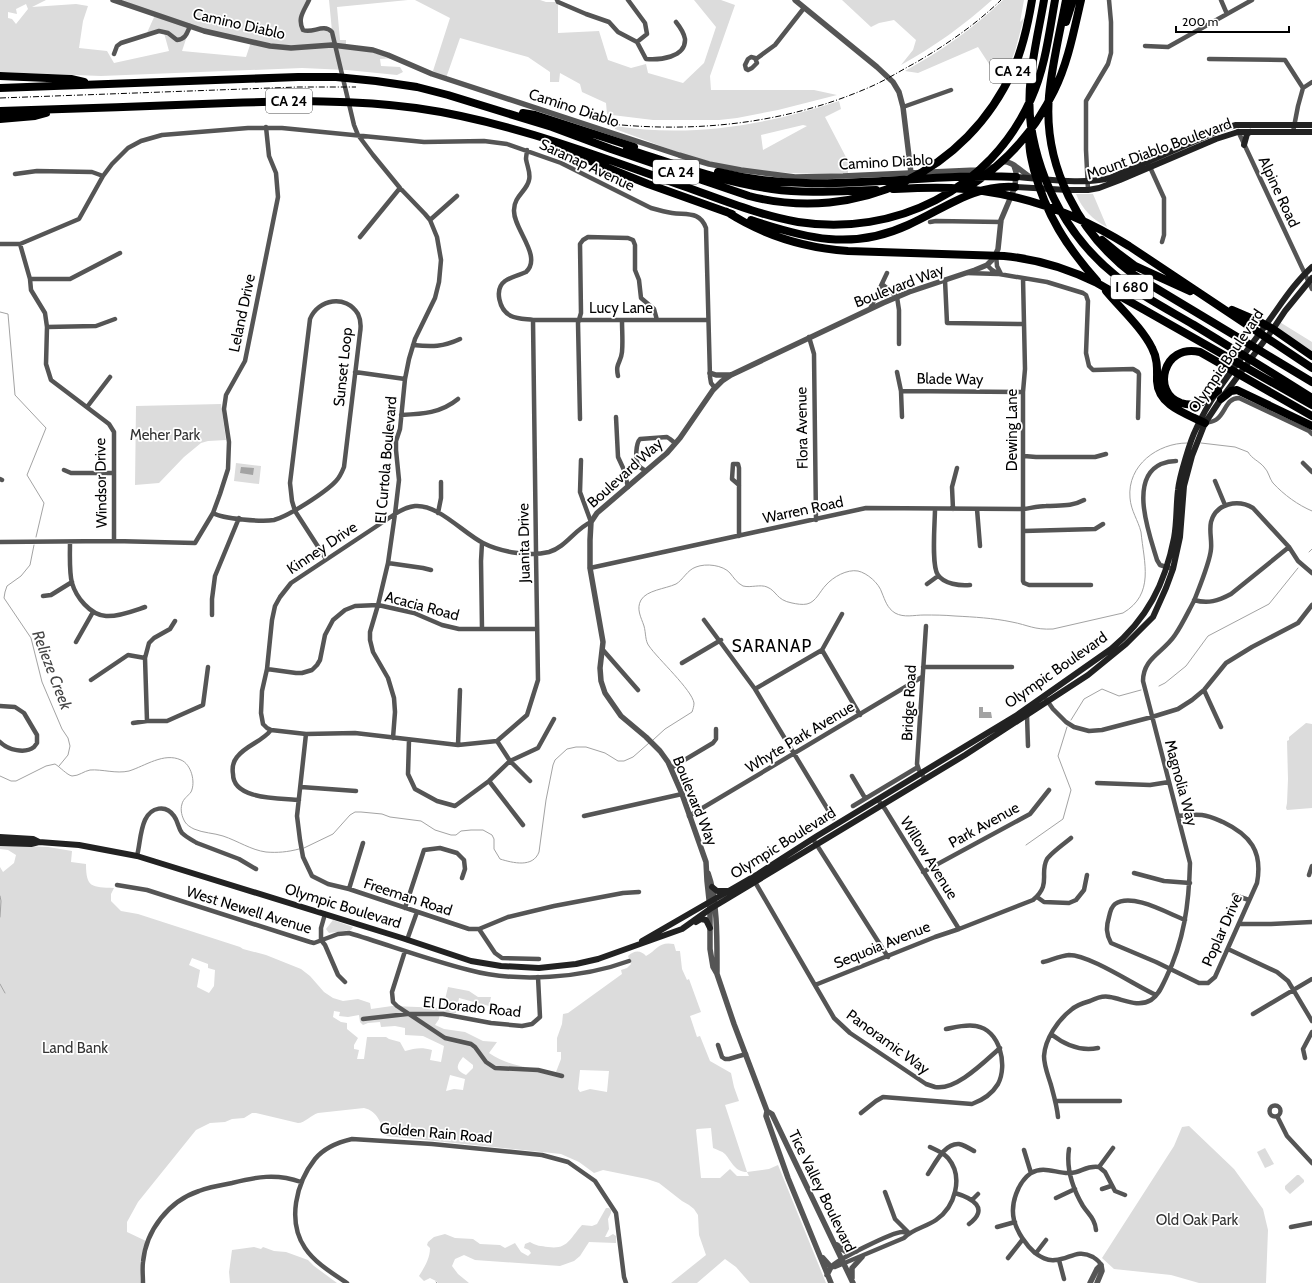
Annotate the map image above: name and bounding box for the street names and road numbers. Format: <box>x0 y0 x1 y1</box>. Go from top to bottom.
street label: Camino Diablo <box>191 5 287 43</box>
road number: CA 24 <box>990 59 1036 83</box>
street label: Camino Diablo <box>527 85 621 131</box>
road number: CA 24 <box>266 89 312 113</box>
street label: Mount Diablo Boulevard <box>1084 114 1234 184</box>
street label: Saranap Avenue <box>537 135 638 195</box>
street label: Camino Diablo <box>839 151 933 173</box>
street label: Alpine Road <box>1255 154 1303 230</box>
road number: CA 24 <box>653 160 699 184</box>
street label: Boulevard Way <box>851 260 947 311</box>
street label: Leland Drive <box>225 272 259 354</box>
road number: I 680 <box>1111 275 1153 299</box>
street label: Lucy Lane <box>589 299 653 317</box>
street label: Olympic Boulevard <box>1185 306 1267 416</box>
street label: Sunset Loop <box>330 327 356 407</box>
street label: Blade Way <box>916 369 984 389</box>
street label: Flora Avenue <box>792 386 812 469</box>
street label: Dewing Lane <box>1003 388 1021 471</box>
street label: El Curtola Boulevard <box>371 396 401 524</box>
street label: Boulevard Way <box>584 434 667 511</box>
street label: Windsor Drive <box>91 437 111 528</box>
street label: Warren Road <box>761 493 845 527</box>
street label: Juanita Drive <box>514 503 534 584</box>
street label: Kinney Drive <box>283 518 361 578</box>
street label: Acacia Road <box>383 587 461 625</box>
street label: Olympic Boulevard <box>1001 628 1111 712</box>
street label: Bridge Road <box>898 664 920 742</box>
street label: Whyte Park Avenue <box>742 697 858 777</box>
street label: Magnolia Way <box>1161 738 1201 829</box>
street label: Boulevard Way <box>669 754 721 849</box>
street label: Park Avenue <box>946 798 1023 852</box>
street label: Olympic Boulevard <box>727 803 839 883</box>
street label: Willow Avenue <box>896 813 962 903</box>
street label: Freeman Road <box>362 874 454 920</box>
street label: Olympic Boulevard <box>283 880 403 932</box>
street label: West Newell Avenue <box>184 882 314 938</box>
street label: Poplar Drive <box>1198 891 1246 969</box>
street label: Sequoia Avenue <box>831 917 933 972</box>
street label: El Dorado Road <box>422 993 522 1021</box>
street label: Panoramic Way <box>843 1006 934 1079</box>
street label: Golden Rain Road <box>379 1119 493 1147</box>
street label: Tice Valley Boulevard <box>785 1127 859 1255</box>

